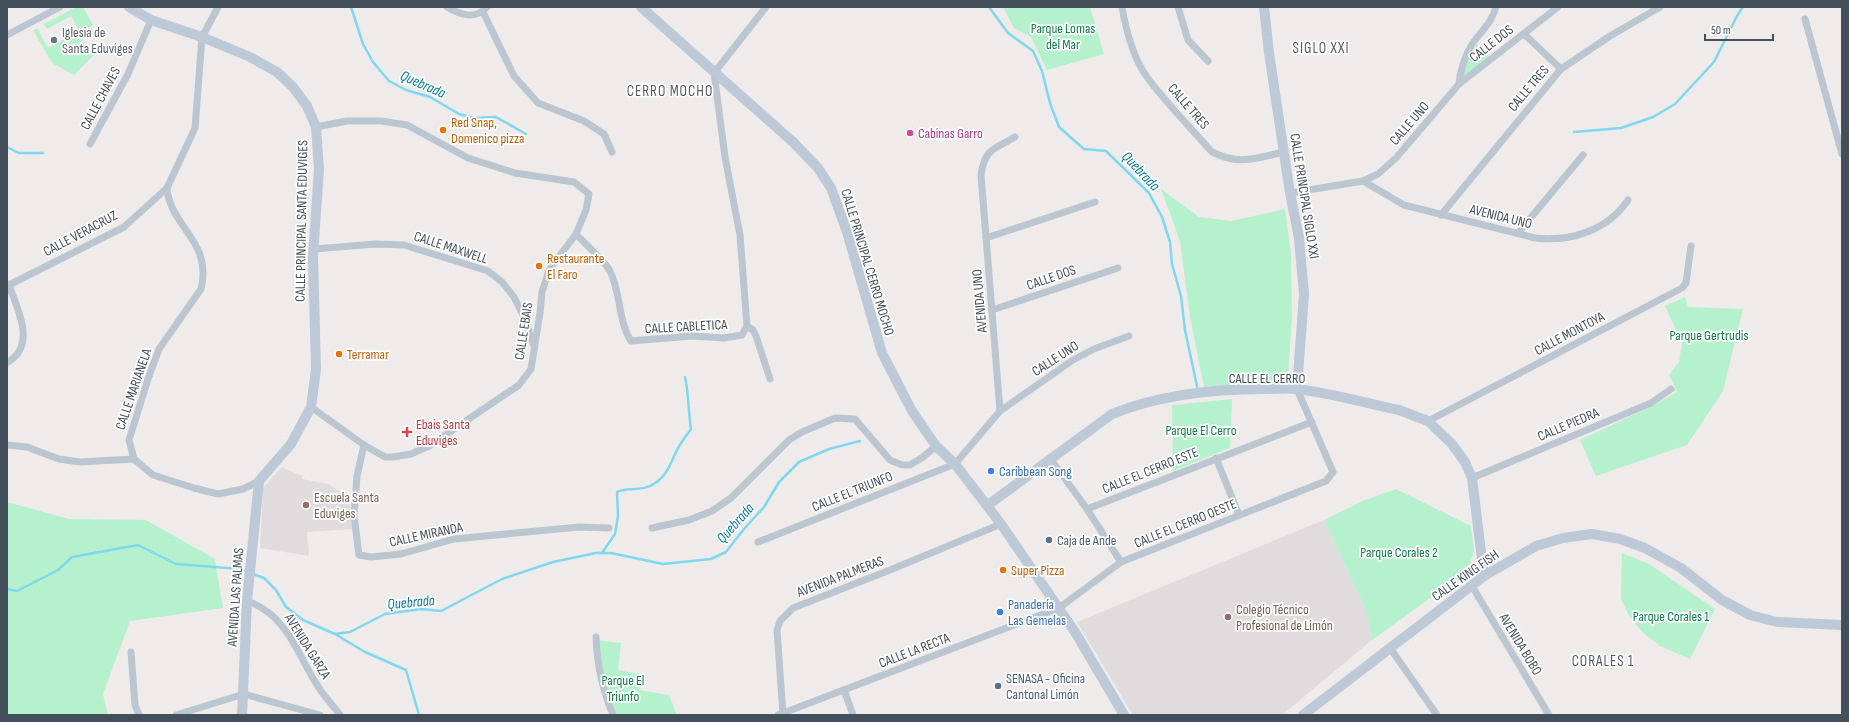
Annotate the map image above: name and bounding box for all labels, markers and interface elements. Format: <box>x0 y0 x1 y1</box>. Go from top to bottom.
scale bar <box>1705 16 1773 42</box>
park label: Parque Lomas del Mar <box>1031 20 1095 53</box>
street label: CALLE DOS <box>1466 21 1517 66</box>
text: 50 m <box>1711 23 1731 38</box>
place label: Iglesia de Santa Eduviges <box>62 24 133 57</box>
marker: Iglesia de Santa Eduviges <box>49 35 59 45</box>
district label: SIGLO XXI <box>1293 39 1349 58</box>
street label: CALLE TRES <box>1504 62 1553 115</box>
street label: CALLE CHAVES <box>77 64 124 133</box>
water label: Quebrada <box>397 66 448 103</box>
street label: CALLE TRES <box>1164 80 1213 133</box>
district label: CERRO MOCHO <box>627 82 713 101</box>
street label: CALLE UNO <box>1386 98 1433 149</box>
place label: Red Snap, Domenico pizza <box>451 114 524 147</box>
marker: Red Snap, Domenico pizza <box>438 125 448 135</box>
place label: Cabinas Garro <box>918 125 983 142</box>
marker: Cabinas Garro <box>905 128 915 138</box>
street label: CALLE PRINCIPAL SIGLO XXI <box>1286 132 1323 260</box>
street label: CALLE PRINCIPAL SANTA EDUVIGES <box>292 140 311 302</box>
water label: Quebrada <box>1117 147 1164 195</box>
street label: CALLE PRINCIPAL CERRO MOCHO <box>837 187 898 338</box>
street label: AVENIDA UNO <box>1467 200 1534 232</box>
street label: CALLE VERACRUZ <box>40 207 120 260</box>
street label: CALLE MAXWELL <box>412 228 490 267</box>
place label: Restaurante El Faro <box>547 250 604 283</box>
marker: Restaurante El Faro <box>534 261 544 271</box>
street label: CALLE DOS <box>1024 261 1078 294</box>
street label: AVENIDA UNO <box>968 268 991 334</box>
street label: CALLE EBAIS <box>511 301 536 361</box>
street label: CALLE MONTOYA <box>1531 307 1608 359</box>
street label: CALLE CABLETICA <box>644 316 729 337</box>
park label: Parque Gertrudis <box>1670 327 1748 344</box>
street label: CALLE UNO <box>1029 337 1082 380</box>
street label: CALLE MARIANELA <box>112 345 156 432</box>
place label: Terramar <box>347 346 389 363</box>
marker: Terramar <box>334 349 344 359</box>
street label: CALLE EL CERRO <box>1229 370 1305 387</box>
street label: CALLE PIEDRA <box>1535 404 1602 445</box>
place label: Ebais Santa Eduviges <box>416 416 470 449</box>
park label: Parque El Cerro <box>1166 422 1237 439</box>
marker: Ebais Santa Eduviges <box>401 426 413 438</box>
street label: CALLE EL CERRO ESTE <box>1100 443 1201 497</box>
place label: Caribbean Song <box>999 463 1072 480</box>
marker: Caribbean Song <box>986 466 996 476</box>
street label: CALLE EL TRIUNFO <box>809 468 895 515</box>
place label: Escuela Santa Eduviges <box>314 489 379 522</box>
street label: CALLE EL CERRO OESTE <box>1132 495 1239 552</box>
water label: Quebrada <box>712 499 758 547</box>
marker: Escuela Santa Eduviges <box>301 500 311 510</box>
street label: CALLE MIRANDA <box>388 518 465 551</box>
place label: Caja de Ande <box>1057 532 1116 549</box>
marker: Caja de Ande <box>1044 535 1054 545</box>
park label: Parque Corales 2 <box>1360 544 1438 561</box>
street label: CALLE KING FISH <box>1428 546 1502 605</box>
street label: AVENIDA LAS PALMAS <box>223 547 247 648</box>
street label: AVENIDA PALMERAS <box>793 552 886 601</box>
place label: Super Pizza <box>1011 562 1064 579</box>
marker: Super Pizza <box>998 565 1008 575</box>
water label: Quebrada <box>387 591 436 614</box>
place label: Panadería Las Gemelas <box>1008 596 1066 629</box>
place label: Colegio Técnico Profesional de Limón <box>1236 601 1333 634</box>
marker: Panadería Las Gemelas <box>995 607 1005 617</box>
park label: Parque Corales 1 <box>1633 608 1709 625</box>
street label: AVENIDA GARZA <box>280 610 335 683</box>
street label: AVENIDA BOBO <box>1495 610 1546 678</box>
marker: Colegio Técnico Profesional de Limón <box>1223 612 1233 622</box>
street label: CALLE LA RECTA <box>876 629 953 672</box>
district label: CORALES 1 <box>1572 652 1634 671</box>
place label: SENASA - Oficina Cantonal Limón <box>1006 670 1085 703</box>
park label: Parque El Triunfo <box>602 672 644 705</box>
marker: SENASA - Oficina Cantonal Limón <box>993 681 1003 691</box>

